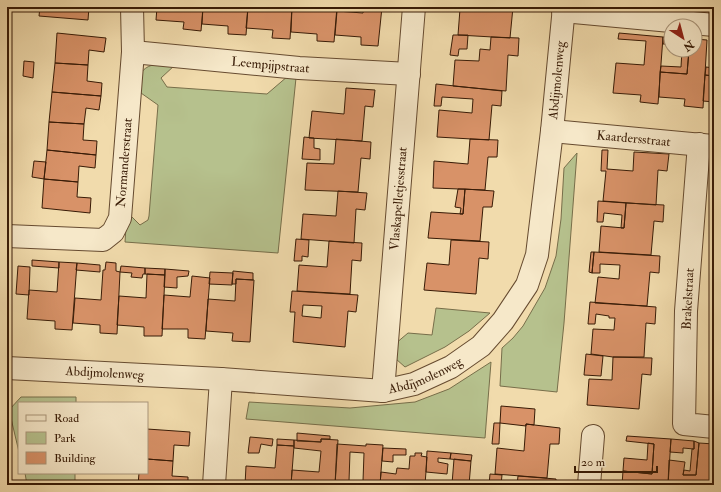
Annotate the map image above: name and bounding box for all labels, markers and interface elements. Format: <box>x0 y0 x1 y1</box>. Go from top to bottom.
north arrow <box>663 18 703 58</box>
text: N <box>680 37 697 55</box>
street label: Abdijmolenweg <box>545 40 569 121</box>
street label: Leempijpstraat <box>231 54 310 77</box>
street label: Normanderstraat <box>113 117 136 208</box>
street label: Kaardersstraat <box>596 127 671 150</box>
street label: Vlaskapelletjesstraat <box>386 146 411 251</box>
street label: Brakelstraat <box>678 268 698 330</box>
street label: Abdijmolenweg <box>386 353 466 398</box>
street label: Abdijmolenweg <box>64 363 145 383</box>
legend <box>18 402 148 474</box>
text: Road <box>54 411 79 426</box>
text: Park <box>54 431 76 446</box>
scale bar <box>575 448 657 474</box>
text: Building <box>54 451 97 466</box>
text: 20 m <box>581 455 606 470</box>

